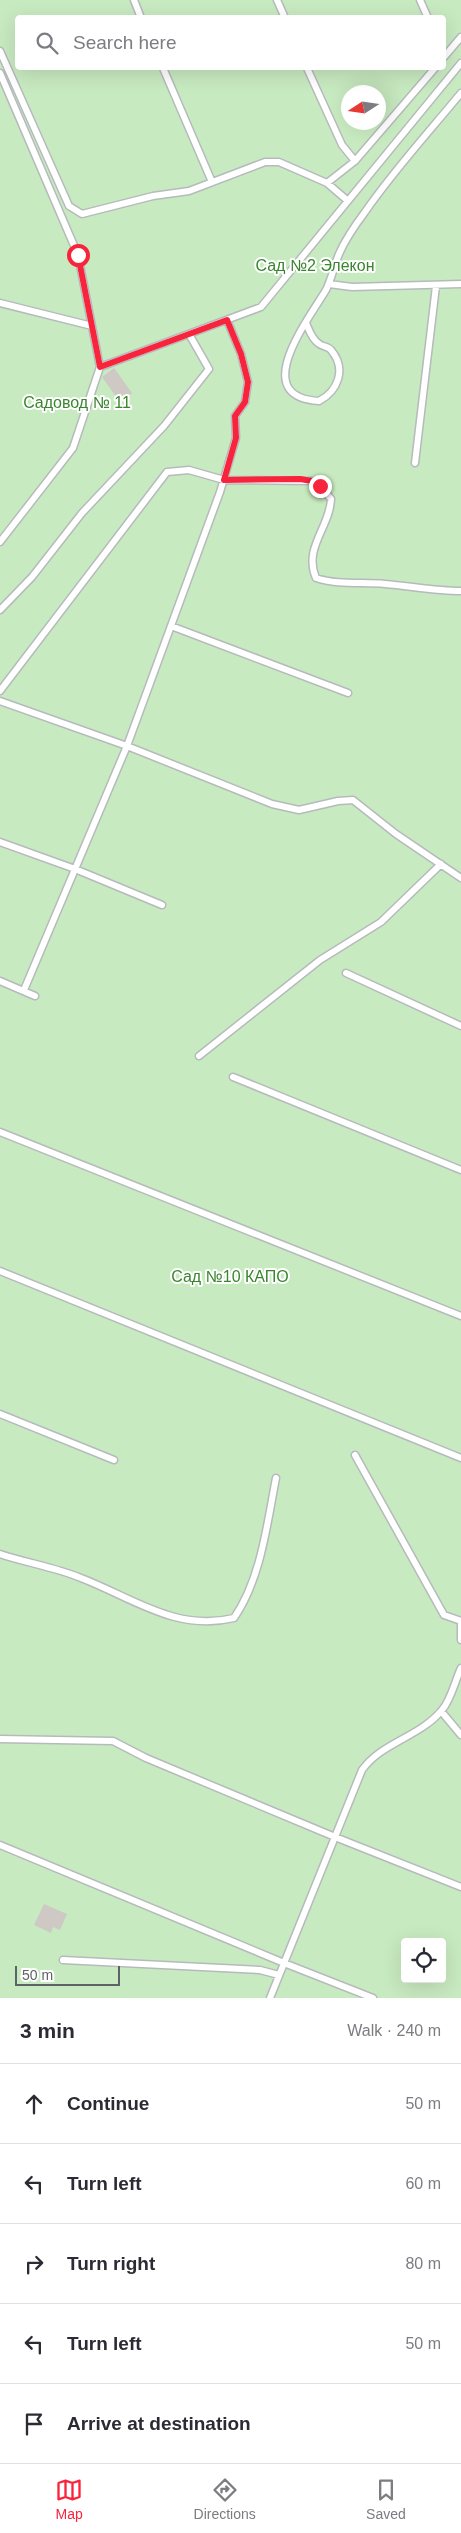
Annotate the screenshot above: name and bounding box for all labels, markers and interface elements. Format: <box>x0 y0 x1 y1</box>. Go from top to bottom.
search box <box>15 15 446 70</box>
icon: search <box>33 29 61 57</box>
text: Search here <box>73 32 177 53</box>
north arrow <box>341 85 386 130</box>
route start <box>67 244 90 267</box>
park label: Сад №2 Элекон <box>255 257 375 274</box>
park label: Садовод № 11 <box>23 394 131 411</box>
route end <box>309 475 332 498</box>
park label: Сад №10 КАПО <box>171 1268 289 1285</box>
map controls <box>401 1938 446 1983</box>
button: locate <box>401 1938 446 1983</box>
scale bar <box>15 1963 120 1986</box>
text: 50 m <box>22 1967 53 1983</box>
text: 3 min <box>20 2019 75 2042</box>
text: Walk · 240 m <box>347 2022 441 2039</box>
icon: ahead <box>20 2090 48 2118</box>
text: Continue <box>67 2093 149 2114</box>
text: 50 m <box>405 2095 441 2112</box>
icon: left <box>20 2170 48 2198</box>
text: Turn left <box>67 2173 142 2194</box>
text: 60 m <box>405 2175 441 2192</box>
icon: right <box>20 2250 48 2278</box>
text: Turn right <box>67 2253 155 2274</box>
text: 80 m <box>405 2255 441 2272</box>
icon: left <box>20 2330 48 2358</box>
text: Turn left <box>67 2333 142 2354</box>
text: 50 m <box>405 2335 441 2352</box>
icon: arrive <box>20 2410 48 2438</box>
text: Arrive at destination <box>67 2413 251 2434</box>
tab: Map <box>55 2476 83 2522</box>
tab: Directions <box>194 2476 256 2522</box>
tab: Saved <box>366 2476 406 2522</box>

